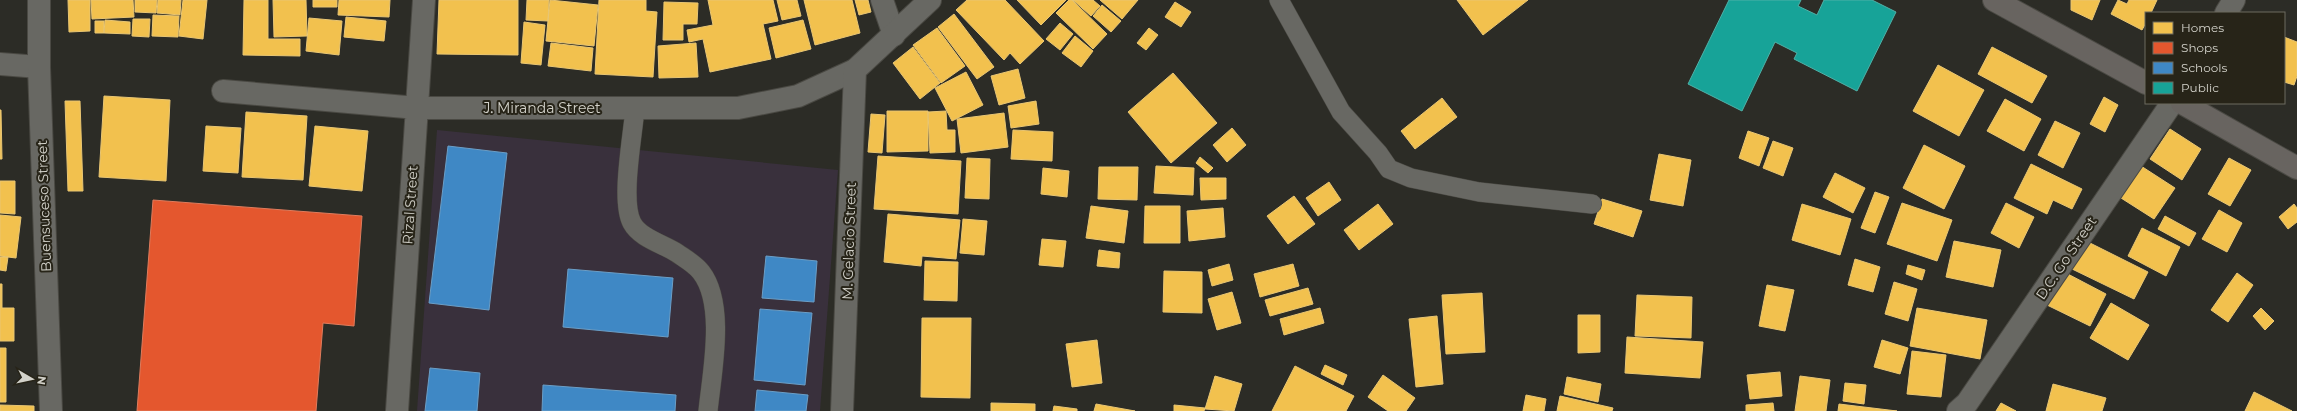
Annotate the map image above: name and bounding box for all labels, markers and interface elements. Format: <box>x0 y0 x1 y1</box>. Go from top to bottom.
legend <box>2145 12 2285 104</box>
text: Homes <box>2181 20 2224 35</box>
text: Shops <box>2181 40 2218 55</box>
text: Schools <box>2181 60 2227 75</box>
text: Public <box>2181 80 2219 95</box>
street label: J. Miranda Street <box>482 99 601 117</box>
street label: Buensuceso Street <box>33 139 55 272</box>
street label: Rizal Street <box>398 165 422 245</box>
street label: M. Gelacio Street <box>838 182 860 300</box>
street label: D.C. Go Street <box>2032 213 2101 303</box>
north arrow <box>12 359 52 399</box>
text: N <box>34 375 49 386</box>

